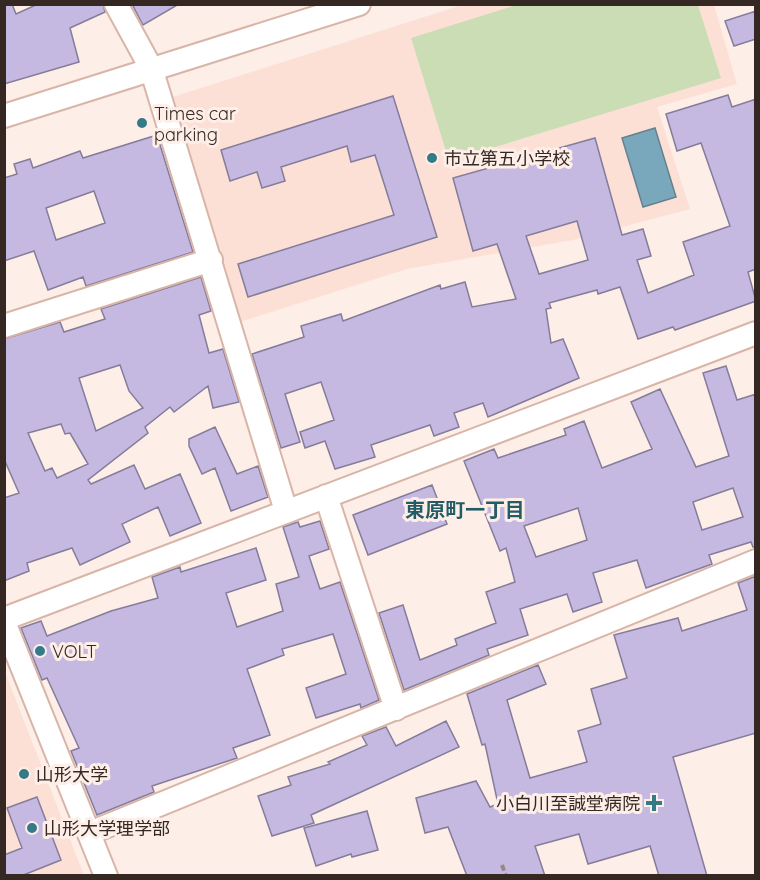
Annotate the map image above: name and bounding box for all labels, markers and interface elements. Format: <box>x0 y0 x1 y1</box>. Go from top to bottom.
place label: Times car parking <box>154 102 236 146</box>
marker: Times car parking <box>135 116 149 130</box>
place label: 市立第五小学校 <box>444 147 570 170</box>
marker: 市立第五小学校 <box>425 151 439 165</box>
district label: 東原町一丁目 <box>405 497 525 522</box>
place label: VOLT <box>52 640 97 663</box>
marker: VOLT <box>33 644 47 658</box>
place label: 山形大学 <box>36 763 108 786</box>
marker: 山形大学 <box>17 767 31 781</box>
place label: 小白川至誠堂病院 <box>496 792 640 815</box>
marker: 小白川至誠堂病院 <box>645 794 663 812</box>
place label: 山形大学理学部 <box>44 817 170 840</box>
marker: 山形大学理学部 <box>25 821 39 835</box>

